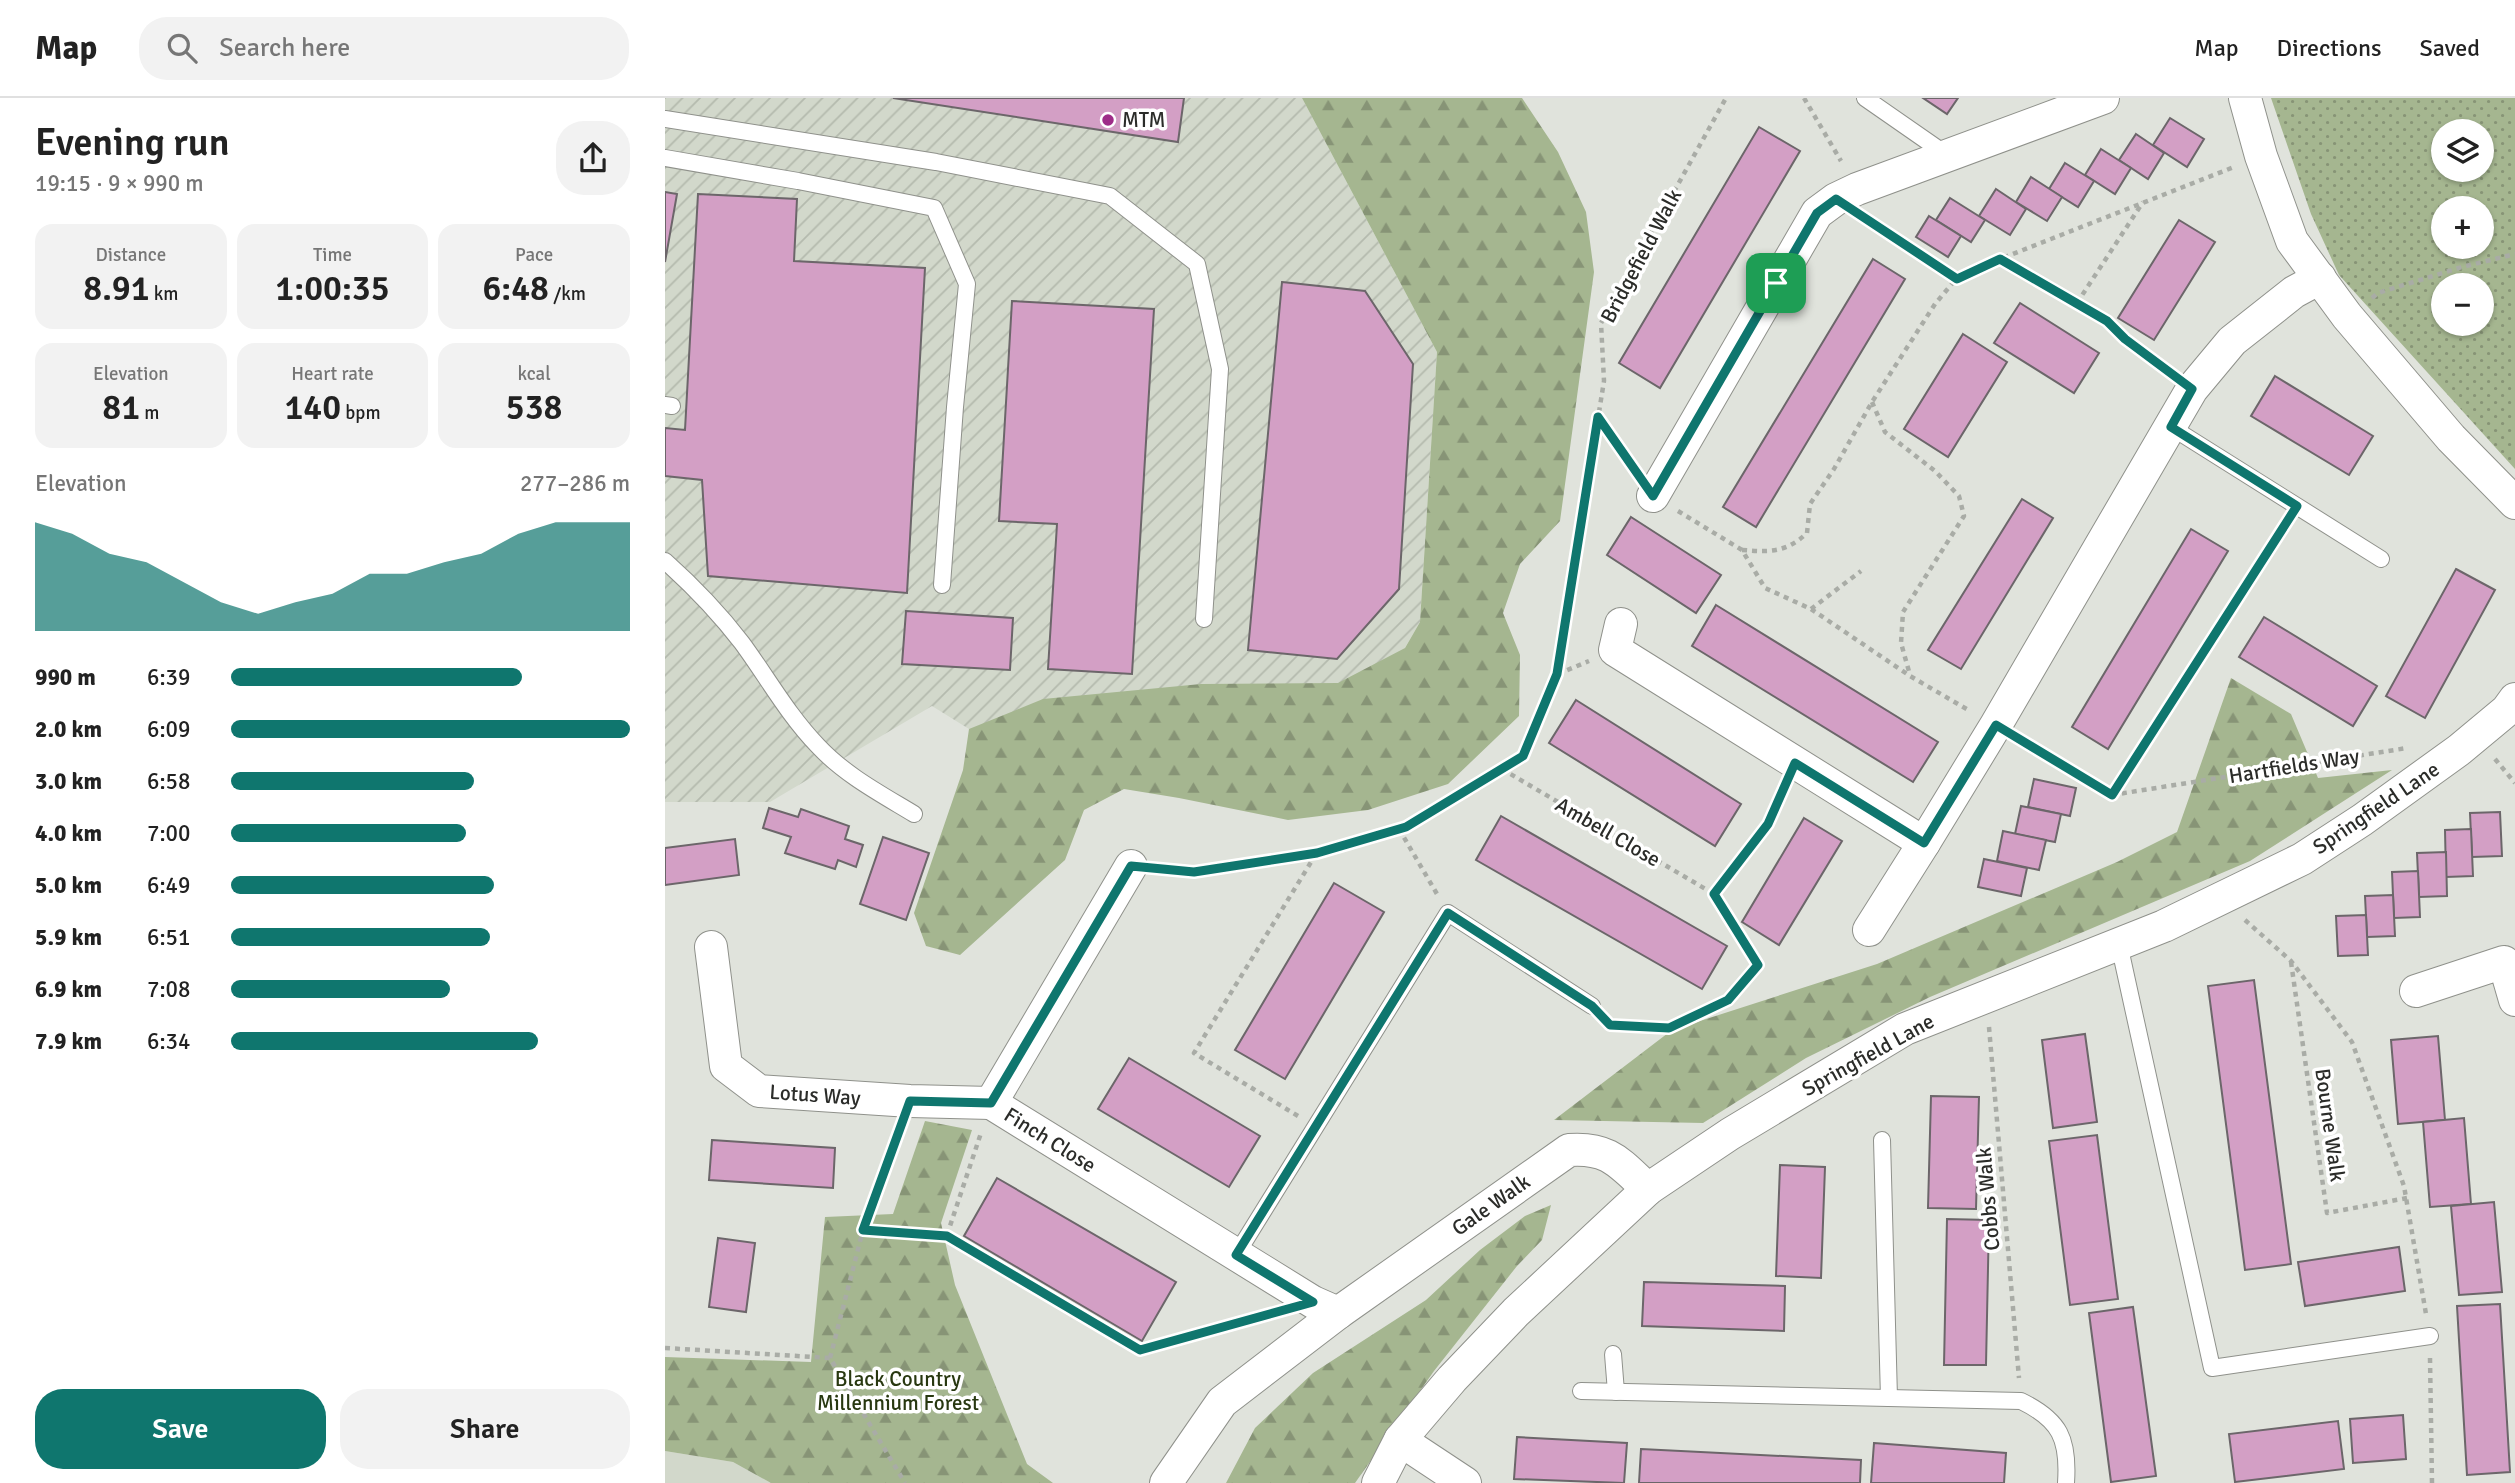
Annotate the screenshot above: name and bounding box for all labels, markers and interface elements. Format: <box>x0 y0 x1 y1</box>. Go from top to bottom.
search box <box>139 17 629 80</box>
text: Map <box>35 28 97 69</box>
icon: search <box>163 29 201 67</box>
text: Search here <box>219 32 350 64</box>
text: Map <box>2194 33 2239 63</box>
text: Directions <box>2277 33 2382 63</box>
text: Saved <box>2420 33 2480 63</box>
place label: MTM <box>1122 107 1166 133</box>
marker: MTM <box>1100 112 1116 128</box>
text: Evening run <box>35 119 229 166</box>
map controls <box>2431 119 2494 336</box>
button: layers <box>2431 119 2494 182</box>
button: share <box>556 121 630 195</box>
text: 19:15 · 9 × 990 m <box>35 169 204 198</box>
street label: Bridgefield Walk <box>1595 184 1687 327</box>
button: + <box>2431 196 2494 259</box>
text: Distance <box>95 243 166 267</box>
text: Time <box>313 243 352 267</box>
text: Pace <box>515 243 553 267</box>
pin <box>1746 253 1806 313</box>
icon: arrive <box>1757 264 1795 302</box>
text: 8.91 <box>83 267 150 310</box>
text: 1:00:35 <box>275 267 390 310</box>
text: 6:48 <box>482 267 549 310</box>
button: − <box>2431 273 2494 336</box>
text: km <box>150 282 178 306</box>
text: /km <box>549 282 586 306</box>
text: Elevation <box>93 362 169 386</box>
text: Heart rate <box>291 362 374 386</box>
text: kcal <box>518 362 551 386</box>
text: 81 <box>102 386 140 429</box>
text: 140 <box>284 386 341 429</box>
text: 538 <box>506 386 563 429</box>
text: m <box>140 401 159 425</box>
text: bpm <box>341 401 381 425</box>
text: Elevation <box>35 469 127 498</box>
text: 277–286 m <box>520 469 630 498</box>
text: 990 m <box>35 663 96 692</box>
text: 6:39 <box>147 663 190 692</box>
text: 2.0 km <box>35 715 102 744</box>
text: 6:09 <box>147 715 190 744</box>
street label: Hartfields Way <box>2227 743 2361 789</box>
street label: Springfield Lane <box>2308 756 2444 860</box>
text: 3.0 km <box>35 767 102 796</box>
text: 6:58 <box>147 767 190 796</box>
street label: Ambell Close <box>1551 791 1665 873</box>
text: 4.0 km <box>35 819 102 848</box>
text: 7:00 <box>147 819 190 848</box>
text: 5.0 km <box>35 871 102 900</box>
text: 6:49 <box>147 871 190 900</box>
text: 5.9 km <box>35 923 102 952</box>
text: 6:51 <box>147 923 190 952</box>
text: 6.9 km <box>35 975 102 1004</box>
text: 7:08 <box>147 975 190 1004</box>
street label: Springfield Lane <box>1797 1008 1939 1102</box>
text: 7.9 km <box>35 1027 102 1056</box>
text: 6:34 <box>147 1027 190 1056</box>
street label: Bourne Walk <box>2309 1067 2351 1184</box>
street label: Lotus Way <box>769 1079 862 1111</box>
street label: Finch Close <box>999 1102 1101 1178</box>
street label: Cobbs Walk <box>1970 1146 2005 1252</box>
street label: Gale Walk <box>1447 1168 1536 1241</box>
park label: Black Country Millennium Forest <box>817 1366 979 1416</box>
button: Save <box>35 1389 326 1469</box>
button: Share <box>340 1389 630 1469</box>

